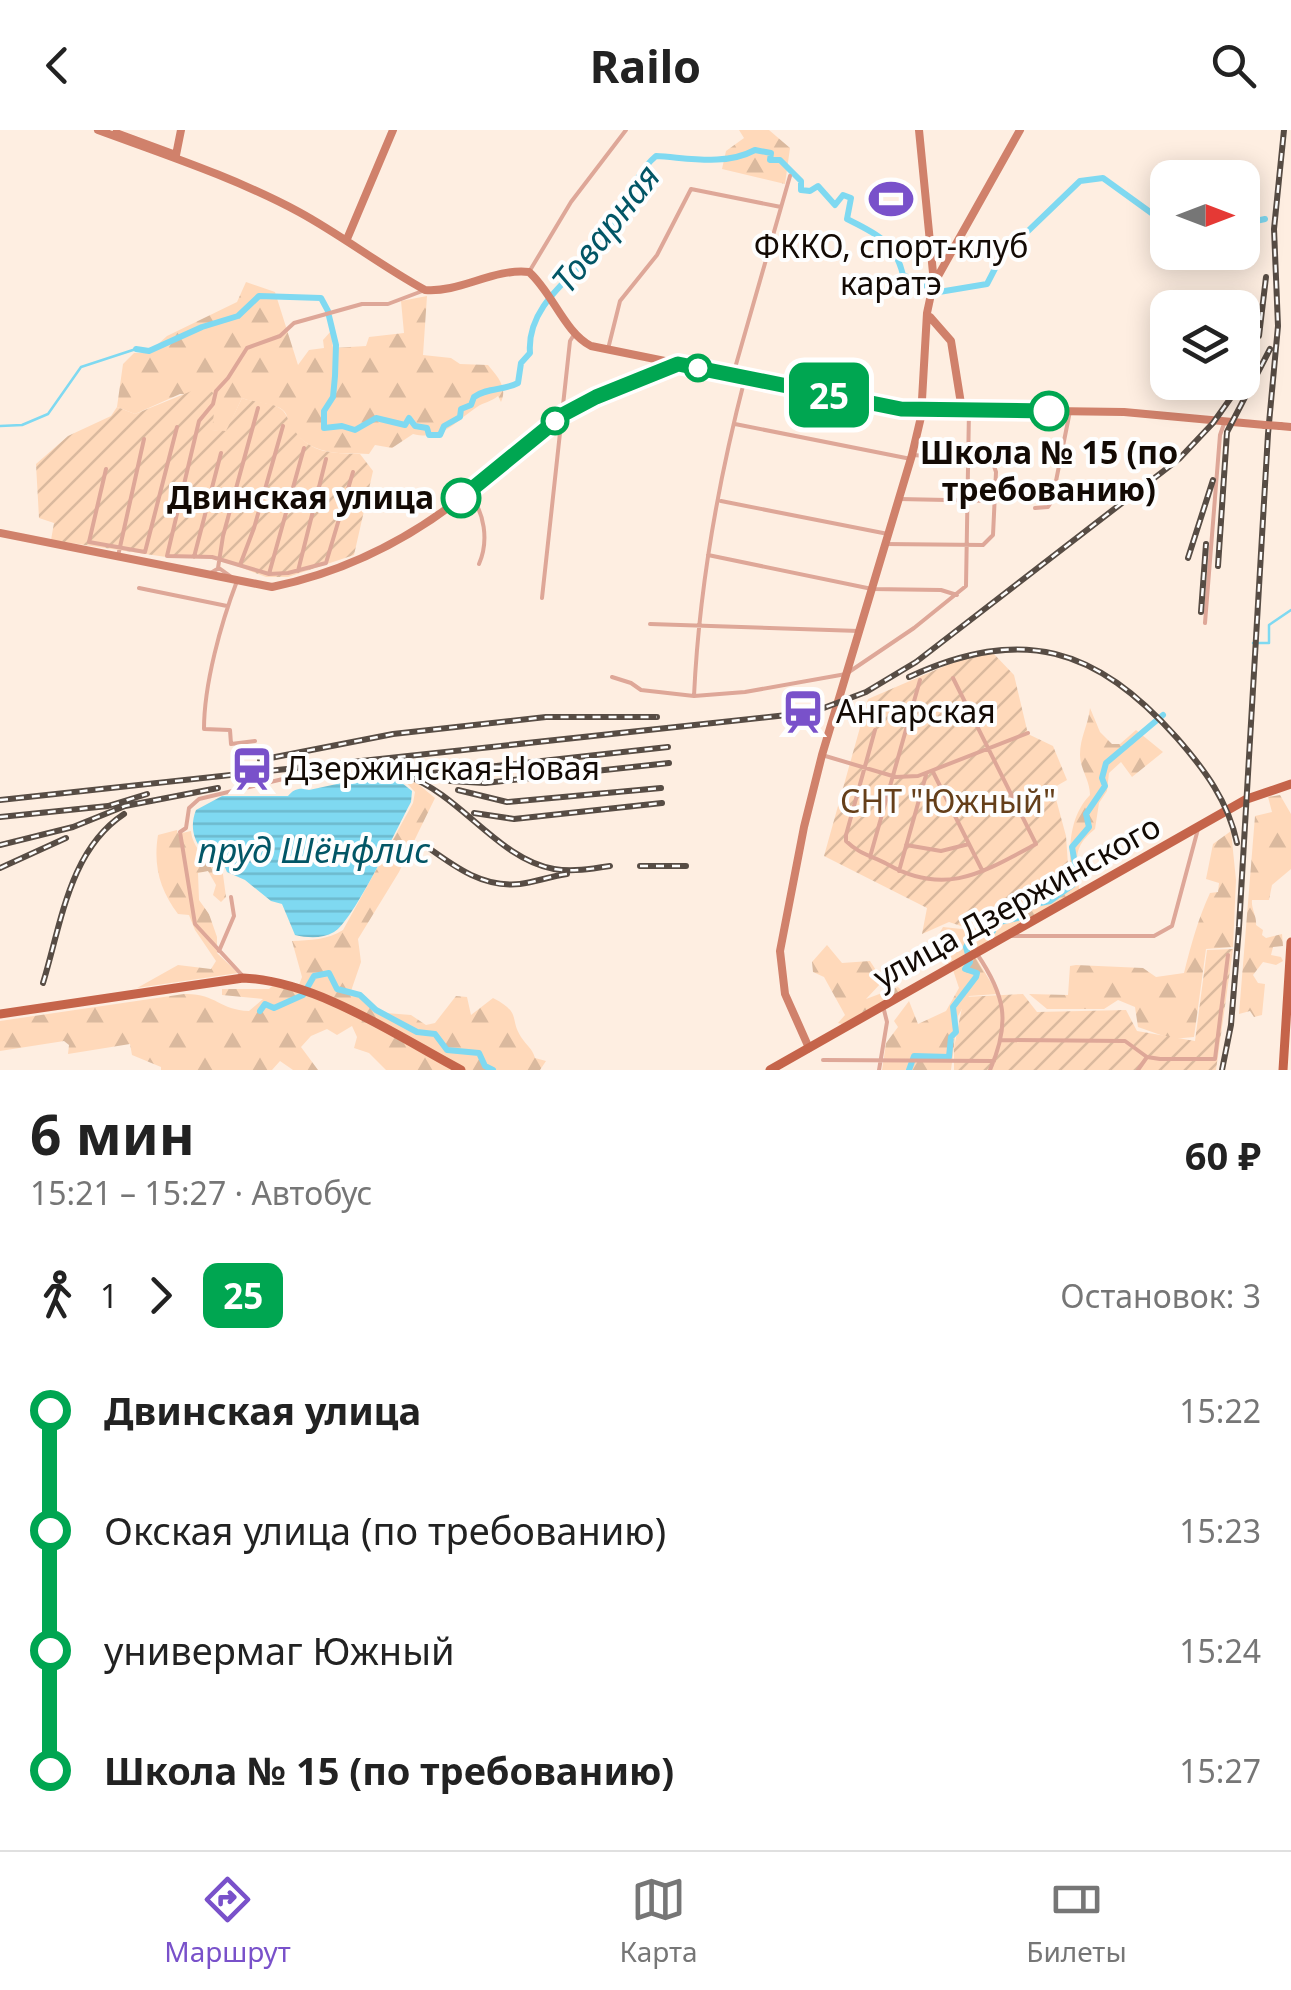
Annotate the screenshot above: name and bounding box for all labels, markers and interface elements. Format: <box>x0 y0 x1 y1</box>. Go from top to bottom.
text: Railo <box>590 35 701 96</box>
icon: back <box>30 38 85 93</box>
icon: search <box>1206 38 1261 93</box>
water label: Товарная <box>540 154 670 302</box>
north arrow <box>1150 160 1260 270</box>
map controls <box>1150 160 1260 400</box>
sports icon: ФККО, спорт-клуб каратэ <box>867 175 915 223</box>
place label: ФККО, спорт-клуб каратэ <box>754 224 1028 304</box>
button: layers <box>1150 290 1260 400</box>
unlabelled marker <box>685 355 711 381</box>
line badge: 25 <box>784 362 874 428</box>
text: 25 <box>809 372 849 419</box>
marker: Школа № 15 (по требованию) <box>1030 392 1068 430</box>
unlabelled marker <box>542 408 568 434</box>
place label: Школа № 15 (по требованию) <box>920 430 1178 510</box>
place label: Двинская улица <box>167 475 434 518</box>
marker: Двинская улица <box>442 479 480 517</box>
station icon: Ангарская <box>779 688 827 736</box>
place label: Ангарская <box>836 689 996 732</box>
station icon: Дзержинская-Новая <box>228 745 276 793</box>
place label: Дзержинская-Новая <box>285 746 600 789</box>
park label: СНТ "Южный" <box>840 779 1056 822</box>
street label: улица Дзержинского <box>865 804 1168 998</box>
water label: пруд Шёнфлис <box>198 826 430 873</box>
text: 6 мин <box>30 1096 195 1171</box>
text: 60 ₽ <box>1185 1129 1261 1181</box>
text: 15:21 – 15:27 · Автобус <box>30 1171 372 1214</box>
icon: walk <box>30 1268 85 1323</box>
icon: forward <box>133 1268 188 1323</box>
text: 25 <box>223 1272 263 1319</box>
text: 1 <box>100 1274 118 1317</box>
text: Остановок: 3 <box>1060 1274 1261 1317</box>
text: Двинская улица <box>104 1384 421 1436</box>
text: 15:22 <box>1179 1389 1261 1432</box>
text: Окская улица (по требованию) <box>104 1504 666 1556</box>
text: 15:23 <box>1179 1509 1261 1552</box>
text: универмаг Южный <box>104 1624 455 1676</box>
text: 15:24 <box>1179 1629 1261 1672</box>
text: Школа № 15 (по требованию) <box>104 1744 674 1796</box>
text: 15:27 <box>1179 1749 1261 1792</box>
tab: Маршрут <box>164 1872 291 1970</box>
tab: Карта <box>619 1872 698 1970</box>
tab: Билеты <box>1026 1872 1127 1970</box>

